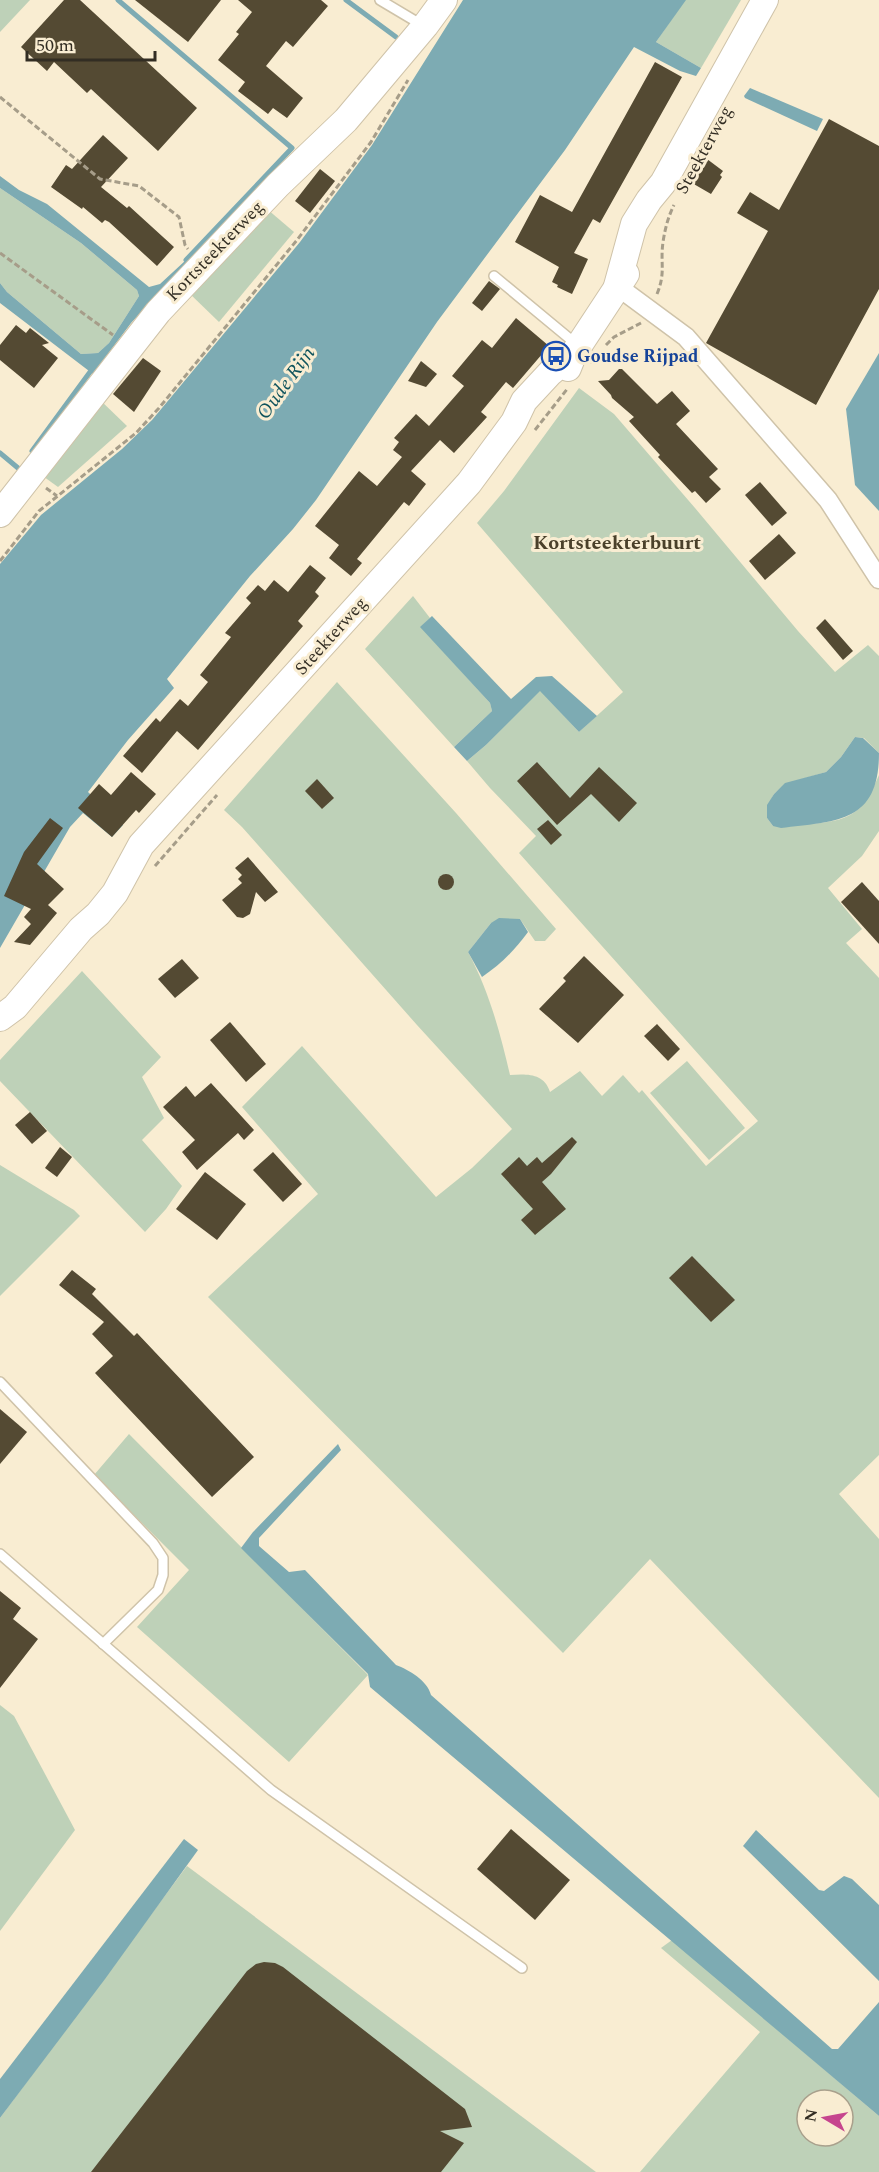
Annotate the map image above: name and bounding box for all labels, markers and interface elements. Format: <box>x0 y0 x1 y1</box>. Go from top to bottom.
scale bar <box>27 24 154 62</box>
text: 50 m <box>36 32 74 59</box>
street label: Steekterweg <box>669 101 739 199</box>
street label: Kortsteekterweg <box>160 194 270 308</box>
water label: Oude Rijn <box>249 340 323 426</box>
bus stop icon: Goudse Rijpad <box>540 340 572 372</box>
place label: Goudse Rijpad <box>577 343 699 370</box>
district label: Kortsteekterbuurt <box>533 528 701 558</box>
street label: Steekterweg <box>288 591 374 681</box>
north arrow <box>795 2088 855 2148</box>
text: N <box>798 2107 824 2124</box>

